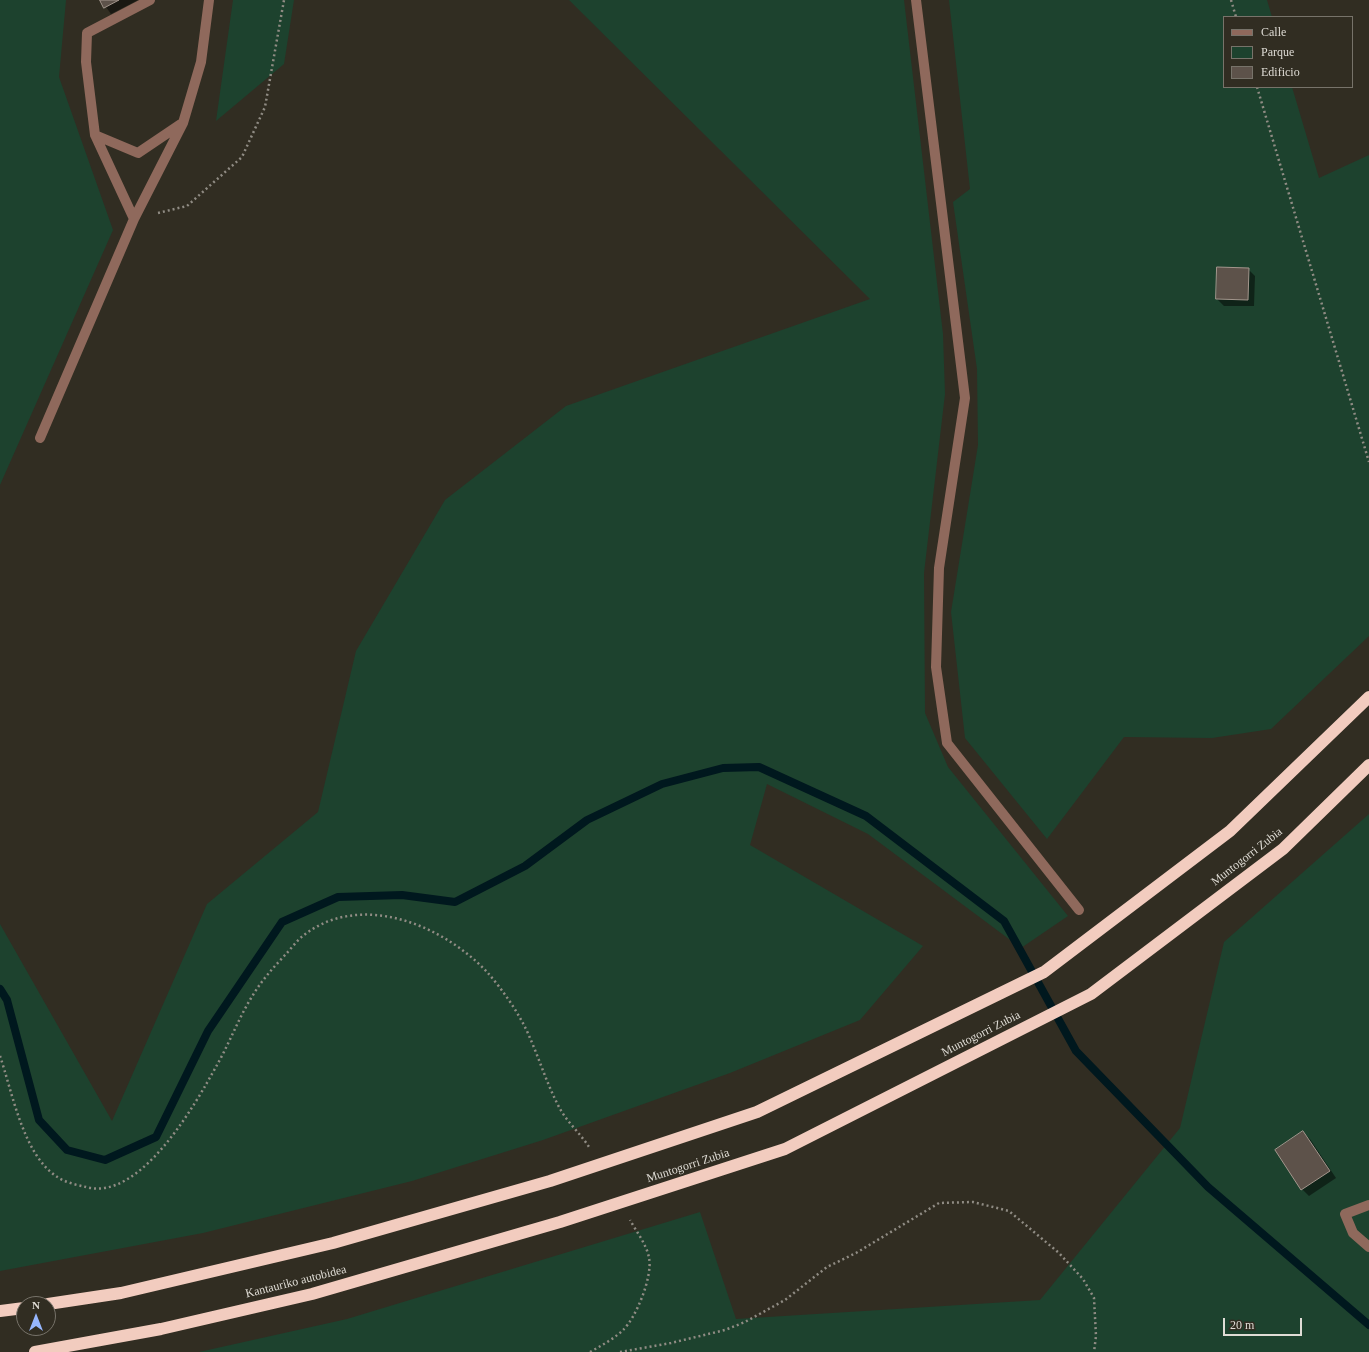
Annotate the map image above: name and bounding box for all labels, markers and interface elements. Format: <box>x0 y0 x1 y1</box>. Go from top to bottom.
legend <box>1223 16 1353 88</box>
text: Calle <box>1261 25 1286 39</box>
text: Parque <box>1261 45 1294 59</box>
text: Edificio <box>1261 65 1300 79</box>
street label: Muntogorri Zubia <box>1209 825 1285 889</box>
street label: Muntogorri Zubia <box>939 1008 1023 1060</box>
street label: Muntogorri Zubia <box>645 1146 731 1186</box>
street label: Kantauriko autobidea <box>244 1262 348 1302</box>
north arrow <box>16 1296 56 1336</box>
text: N <box>32 1299 40 1311</box>
scale bar <box>1225 1310 1304 1336</box>
text: 20 m <box>1230 1318 1254 1332</box>

